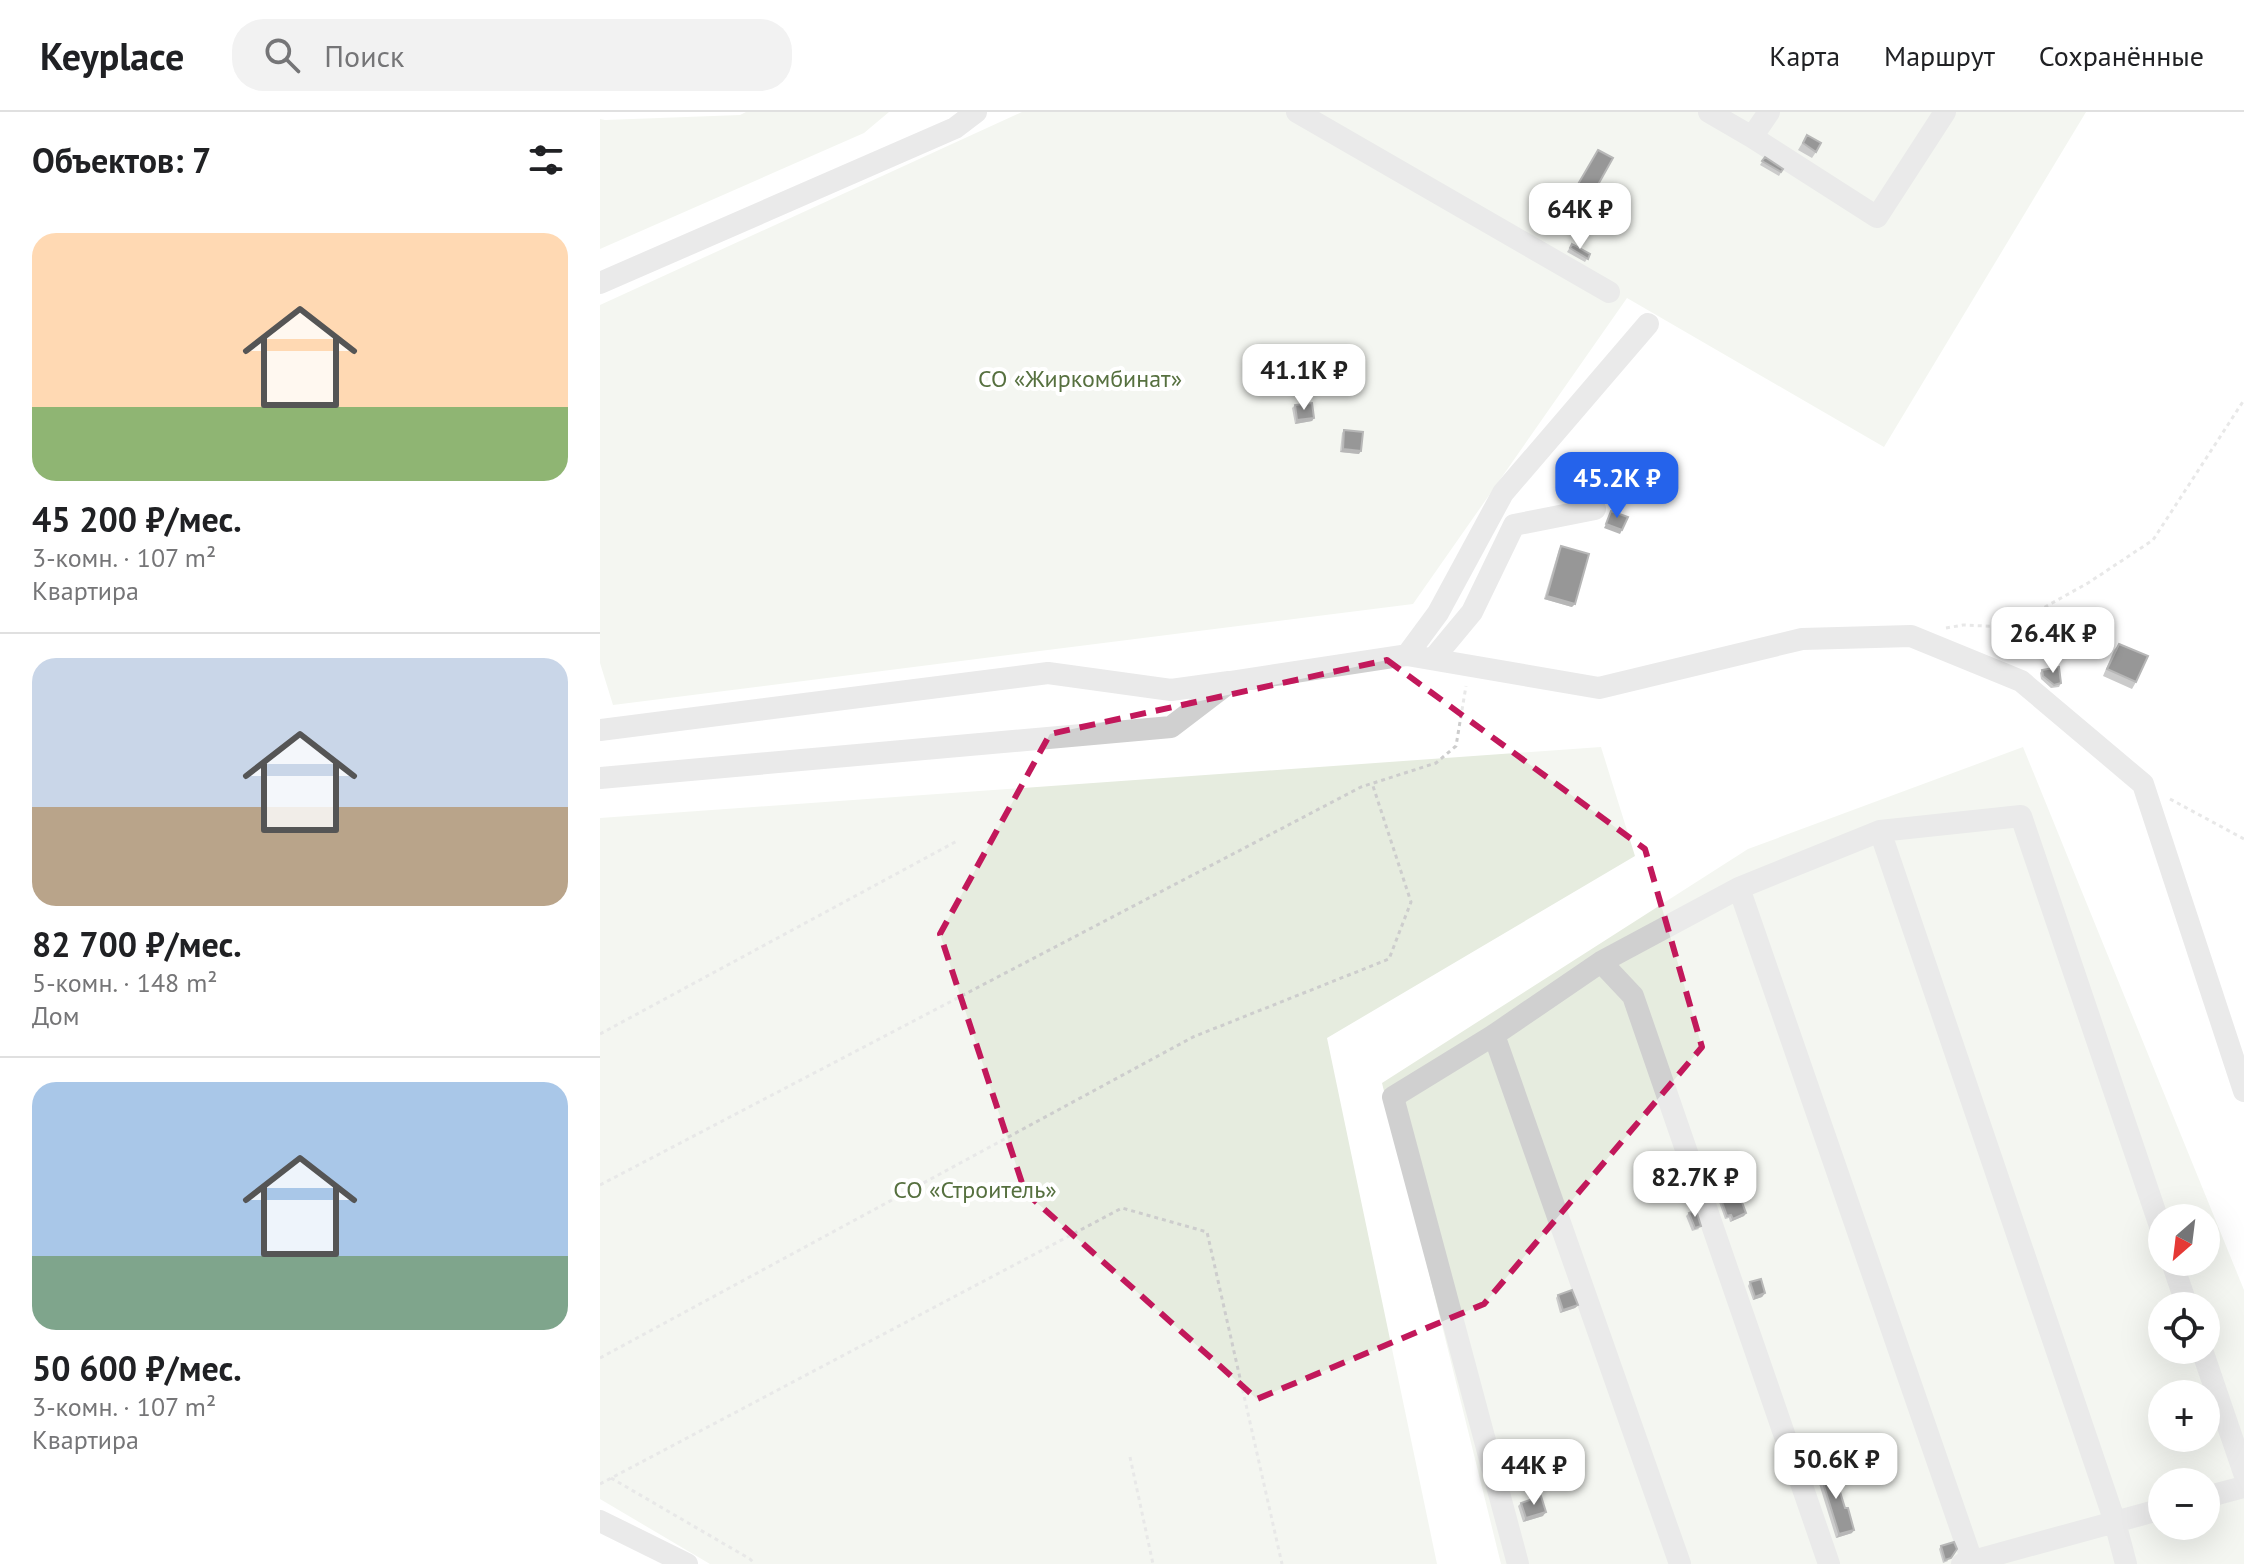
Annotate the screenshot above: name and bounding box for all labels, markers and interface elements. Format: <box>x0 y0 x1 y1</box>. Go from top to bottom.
search box <box>232 19 792 91</box>
text: Keyplace <box>40 31 184 80</box>
icon: search <box>260 33 304 77</box>
text: Поиск <box>324 36 404 75</box>
text: Карта <box>1769 37 1840 74</box>
text: Маршрут <box>1884 37 1995 74</box>
text: Сохранённые <box>2039 37 2204 74</box>
text: Объектов: 7 <box>32 138 211 182</box>
icon: filters <box>524 138 568 182</box>
pin: 64K ₽ <box>1524 183 1636 251</box>
text: 64K ₽ <box>1547 192 1613 225</box>
icon: home <box>228 285 372 429</box>
pin: 41.1K ₽ <box>1230 344 1378 412</box>
text: 41.1K ₽ <box>1260 353 1348 386</box>
park label: СО «Жиркомбинат» <box>978 363 1182 394</box>
pin: 45.2K ₽ <box>1543 452 1691 520</box>
text: 45.2K ₽ <box>1573 461 1661 494</box>
text: 45 200 ₽/мес. <box>32 497 242 541</box>
text: 3-комн. · 107 m² <box>32 541 216 574</box>
text: Квартира <box>32 574 139 607</box>
pin: 26.4K ₽ <box>1979 607 2127 675</box>
text: 26.4K ₽ <box>2009 616 2097 649</box>
icon: home <box>228 710 372 854</box>
text: 82 700 ₽/мес. <box>32 922 242 966</box>
text: 5-комн. · 148 m² <box>32 966 218 999</box>
text: Дом <box>32 999 80 1032</box>
icon: home <box>228 1134 372 1278</box>
pin: 82.7K ₽ <box>1621 1151 1769 1219</box>
text: 82.7K ₽ <box>1651 1160 1739 1193</box>
park label: СО «Строитель» <box>893 1174 1057 1205</box>
north arrow <box>2148 1204 2220 1276</box>
map controls <box>2148 1204 2220 1540</box>
button: locate <box>2148 1292 2220 1364</box>
text: 50 600 ₽/мес. <box>32 1346 242 1390</box>
button: + <box>2148 1380 2220 1452</box>
text: 3-комн. · 107 m² <box>32 1390 216 1423</box>
text: Квартира <box>32 1423 139 1456</box>
pin: 50.6K ₽ <box>1762 1433 1910 1501</box>
pin: 44K ₽ <box>1478 1439 1590 1507</box>
text: 50.6K ₽ <box>1792 1442 1880 1475</box>
text: 44K ₽ <box>1501 1448 1567 1481</box>
button: − <box>2148 1468 2220 1540</box>

